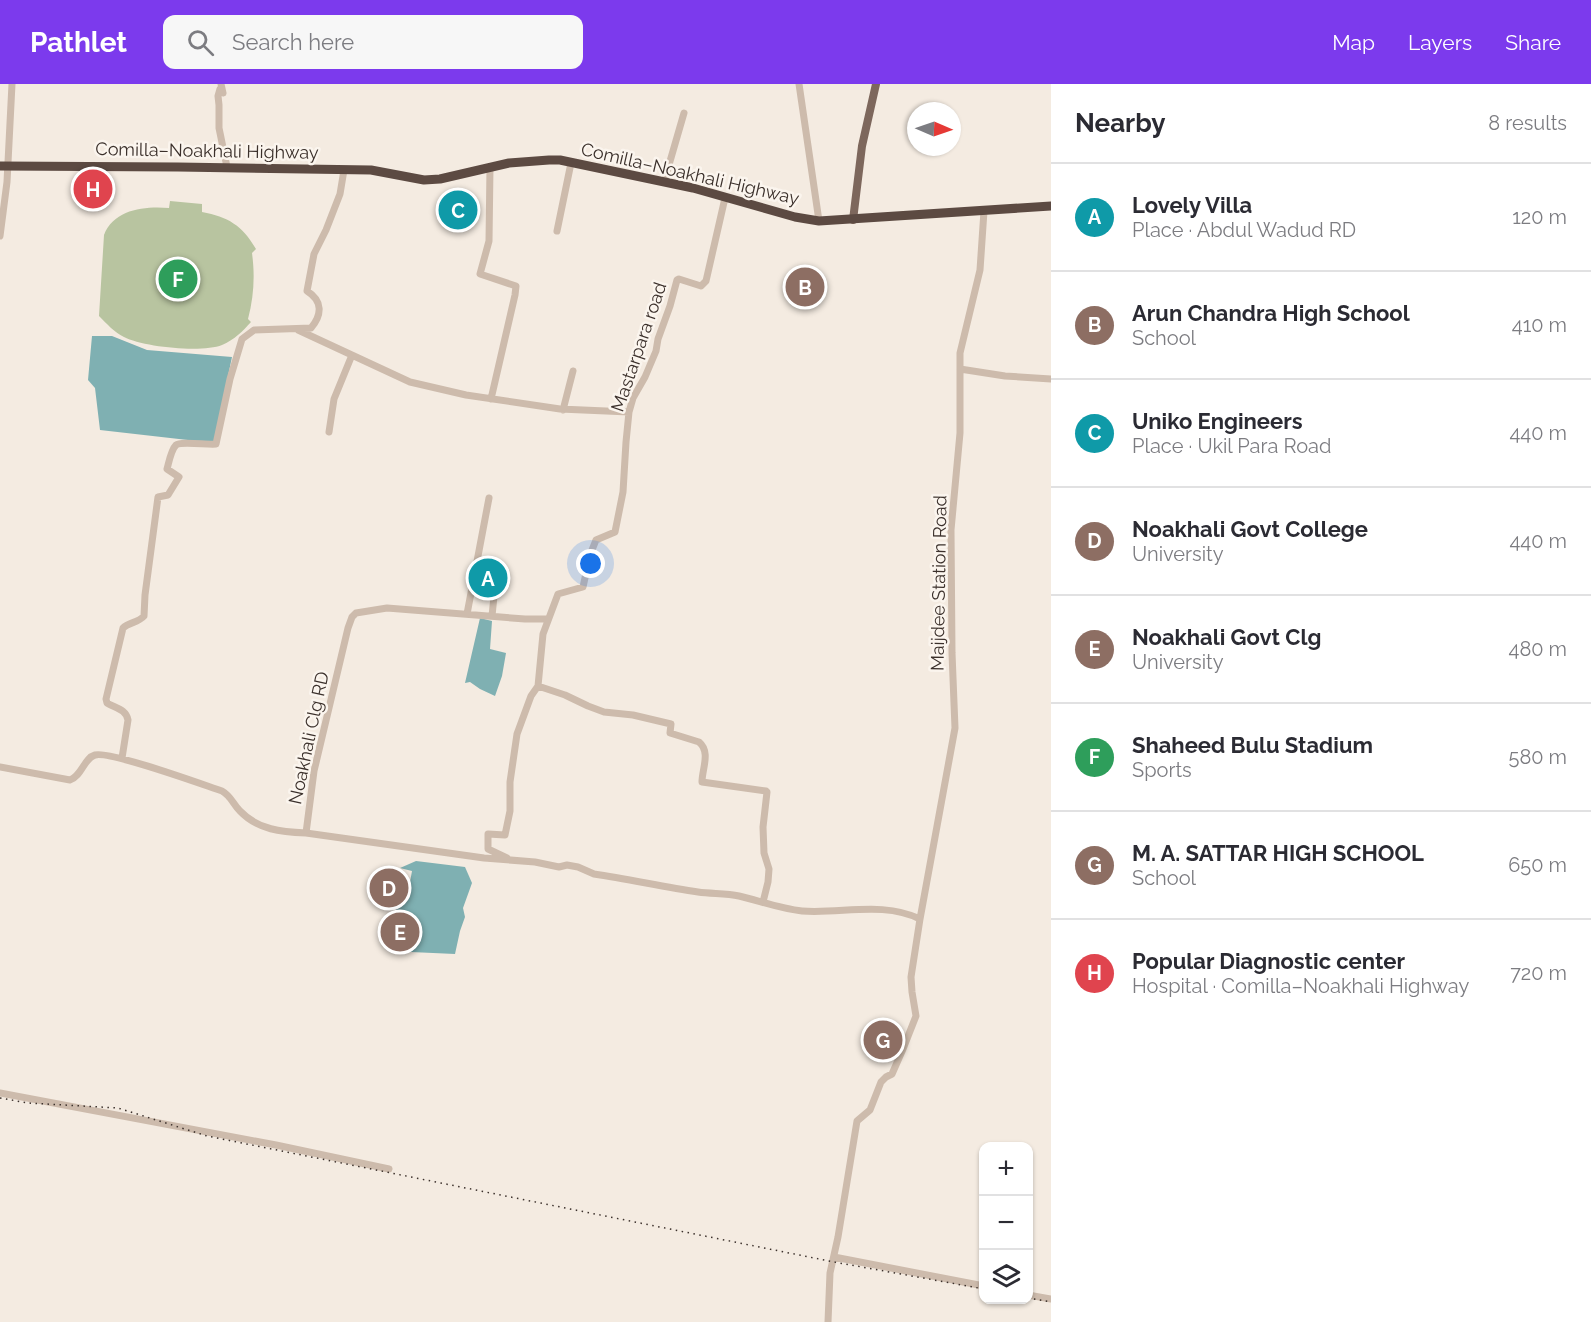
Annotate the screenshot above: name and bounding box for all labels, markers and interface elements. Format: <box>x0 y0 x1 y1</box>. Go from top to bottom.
search box <box>163 15 583 69</box>
text: Pathlet <box>30 26 127 59</box>
icon: search <box>184 26 217 59</box>
text: Search here <box>232 29 354 55</box>
text: Map <box>1332 30 1375 55</box>
text: Layers <box>1408 30 1472 55</box>
text: Share <box>1505 30 1561 55</box>
north arrow <box>907 102 961 156</box>
text: Nearby <box>1075 108 1165 138</box>
text: 8 results <box>1488 111 1567 135</box>
street label: Comilla–Noakhali Highway <box>95 138 319 163</box>
street label: Comilla–Noakhali Highway <box>579 138 801 209</box>
pin: H <box>74 166 112 212</box>
pin: C <box>438 188 478 232</box>
text: Lovely Villa <box>1132 192 1252 218</box>
text: A <box>1088 205 1101 229</box>
text: 120 m <box>1512 205 1567 229</box>
text: Place · Abdul Wadud RD <box>1132 218 1356 242</box>
pin: F <box>158 256 198 302</box>
pin: B <box>786 264 824 310</box>
street label: Mastarpara road <box>607 279 671 414</box>
text: Arun Chandra High School <box>1132 300 1410 326</box>
text: B <box>1088 313 1101 337</box>
text: 410 m <box>1512 313 1567 337</box>
text: School <box>1132 326 1196 350</box>
text: Uniko Engineers <box>1132 408 1303 434</box>
text: C <box>1088 421 1101 445</box>
text: 440 m <box>1509 421 1567 445</box>
text: Place · Ukil Para Road <box>1132 434 1331 458</box>
street label: Maijdee Station Road <box>926 495 951 671</box>
text: Noakhali Govt College <box>1132 516 1368 542</box>
text: D <box>1087 529 1102 553</box>
text: 440 m <box>1509 529 1567 553</box>
text: University <box>1132 542 1224 566</box>
your location <box>576 549 605 578</box>
pin: A <box>468 556 508 600</box>
text: Noakhali Govt Clg <box>1132 624 1321 650</box>
text: E <box>1088 637 1101 661</box>
text: 480 m <box>1509 637 1567 661</box>
text: University <box>1132 650 1224 674</box>
street label: Noakhali Clg RD <box>284 670 333 806</box>
text: Shaheed Bulu Stadium <box>1132 732 1373 758</box>
text: F <box>1089 745 1100 769</box>
text: 580 m <box>1509 745 1567 769</box>
text: Sports <box>1132 758 1192 782</box>
text: M. A. SATTAR HIGH SCHOOL <box>1132 840 1424 866</box>
text: G <box>1087 853 1102 877</box>
text: 650 m <box>1508 853 1567 877</box>
pin: D <box>370 866 408 910</box>
text: School <box>1132 866 1196 890</box>
pin: E <box>380 910 420 954</box>
text: Popular Diagnostic center <box>1132 948 1405 974</box>
text: H <box>1087 961 1102 985</box>
text: 720 m <box>1510 961 1567 985</box>
text: Hospital · Comilla–Noakhali Highway <box>1132 974 1469 998</box>
pin: G <box>864 1018 902 1062</box>
map controls <box>979 1142 1033 1304</box>
button: + <box>979 1142 1033 1196</box>
button: − <box>979 1196 1033 1250</box>
button: layers <box>979 1250 1033 1304</box>

